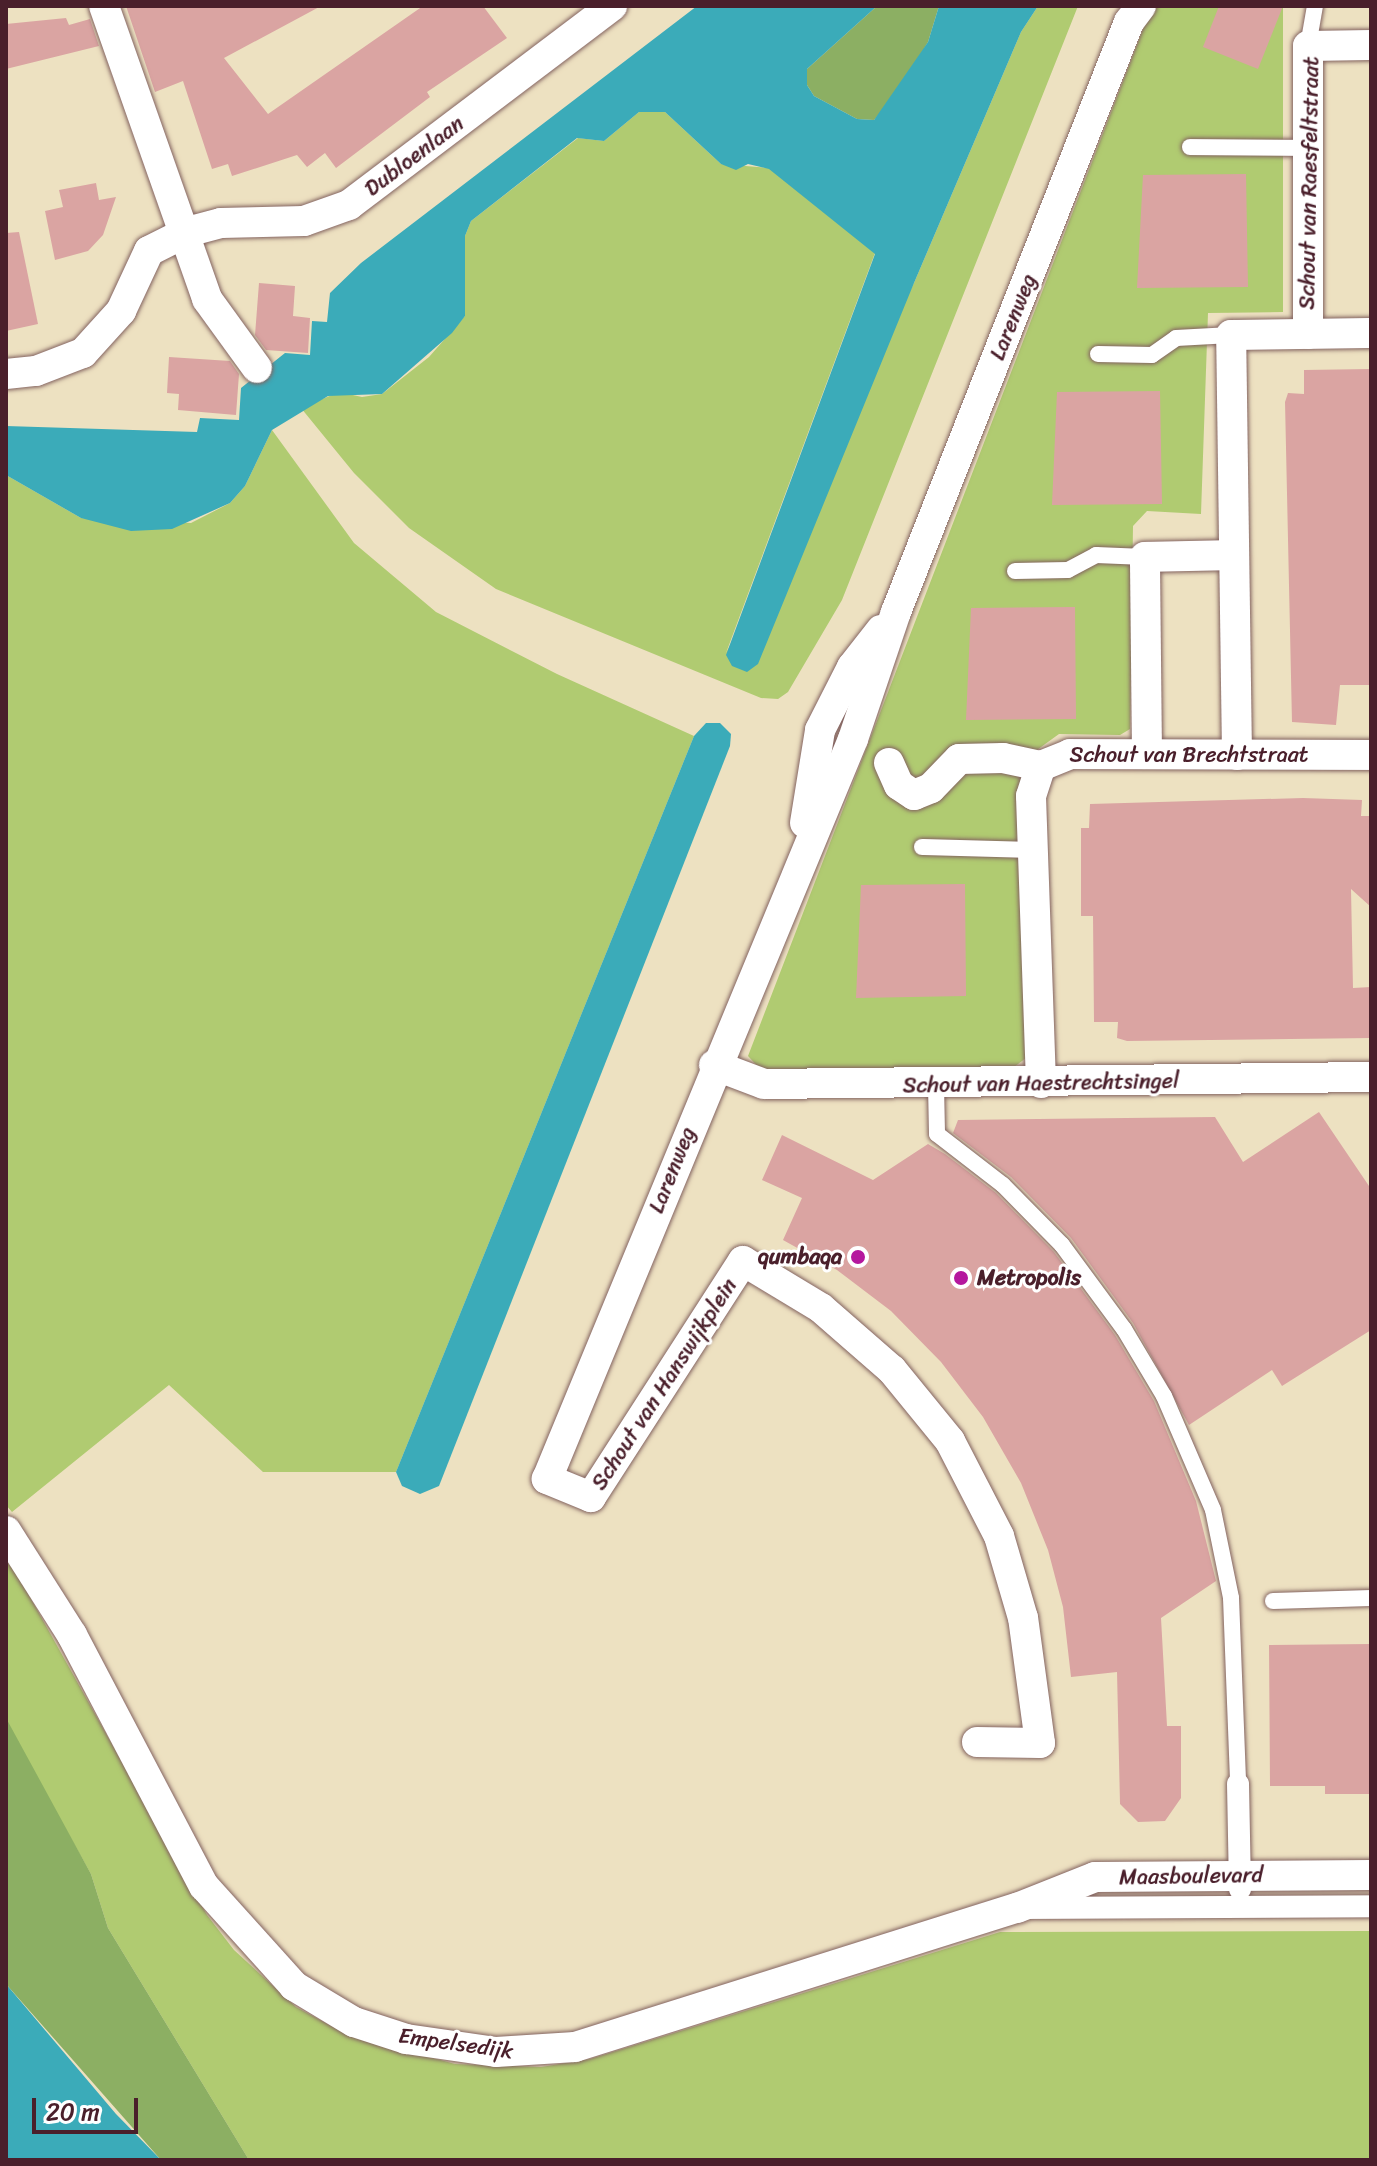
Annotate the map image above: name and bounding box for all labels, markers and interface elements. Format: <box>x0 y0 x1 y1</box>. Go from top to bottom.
street label: Schout van Raesfeltstraat <box>1294 56 1324 310</box>
street label: Dubloenlaan <box>359 110 469 202</box>
street label: Larenweg <box>984 270 1042 364</box>
street label: Schout van Brechtstraat <box>1070 742 1308 768</box>
street label: Schout van Haestrechtsingel <box>902 1067 1180 1099</box>
street label: Larenweg <box>643 1123 701 1217</box>
place label: qumbaqa <box>758 1244 842 1270</box>
marker: qumbaqa <box>849 1248 867 1266</box>
place label: Metropolis <box>977 1265 1081 1291</box>
marker: Metropolis <box>952 1269 970 1287</box>
street label: Schout van Hanswijkplein <box>585 1273 743 1495</box>
street label: Maasboulevard <box>1119 1862 1263 1890</box>
street label: Empelsedijk <box>397 2022 515 2064</box>
scale bar <box>36 2082 142 2132</box>
text: 20 m <box>46 2091 100 2133</box>

